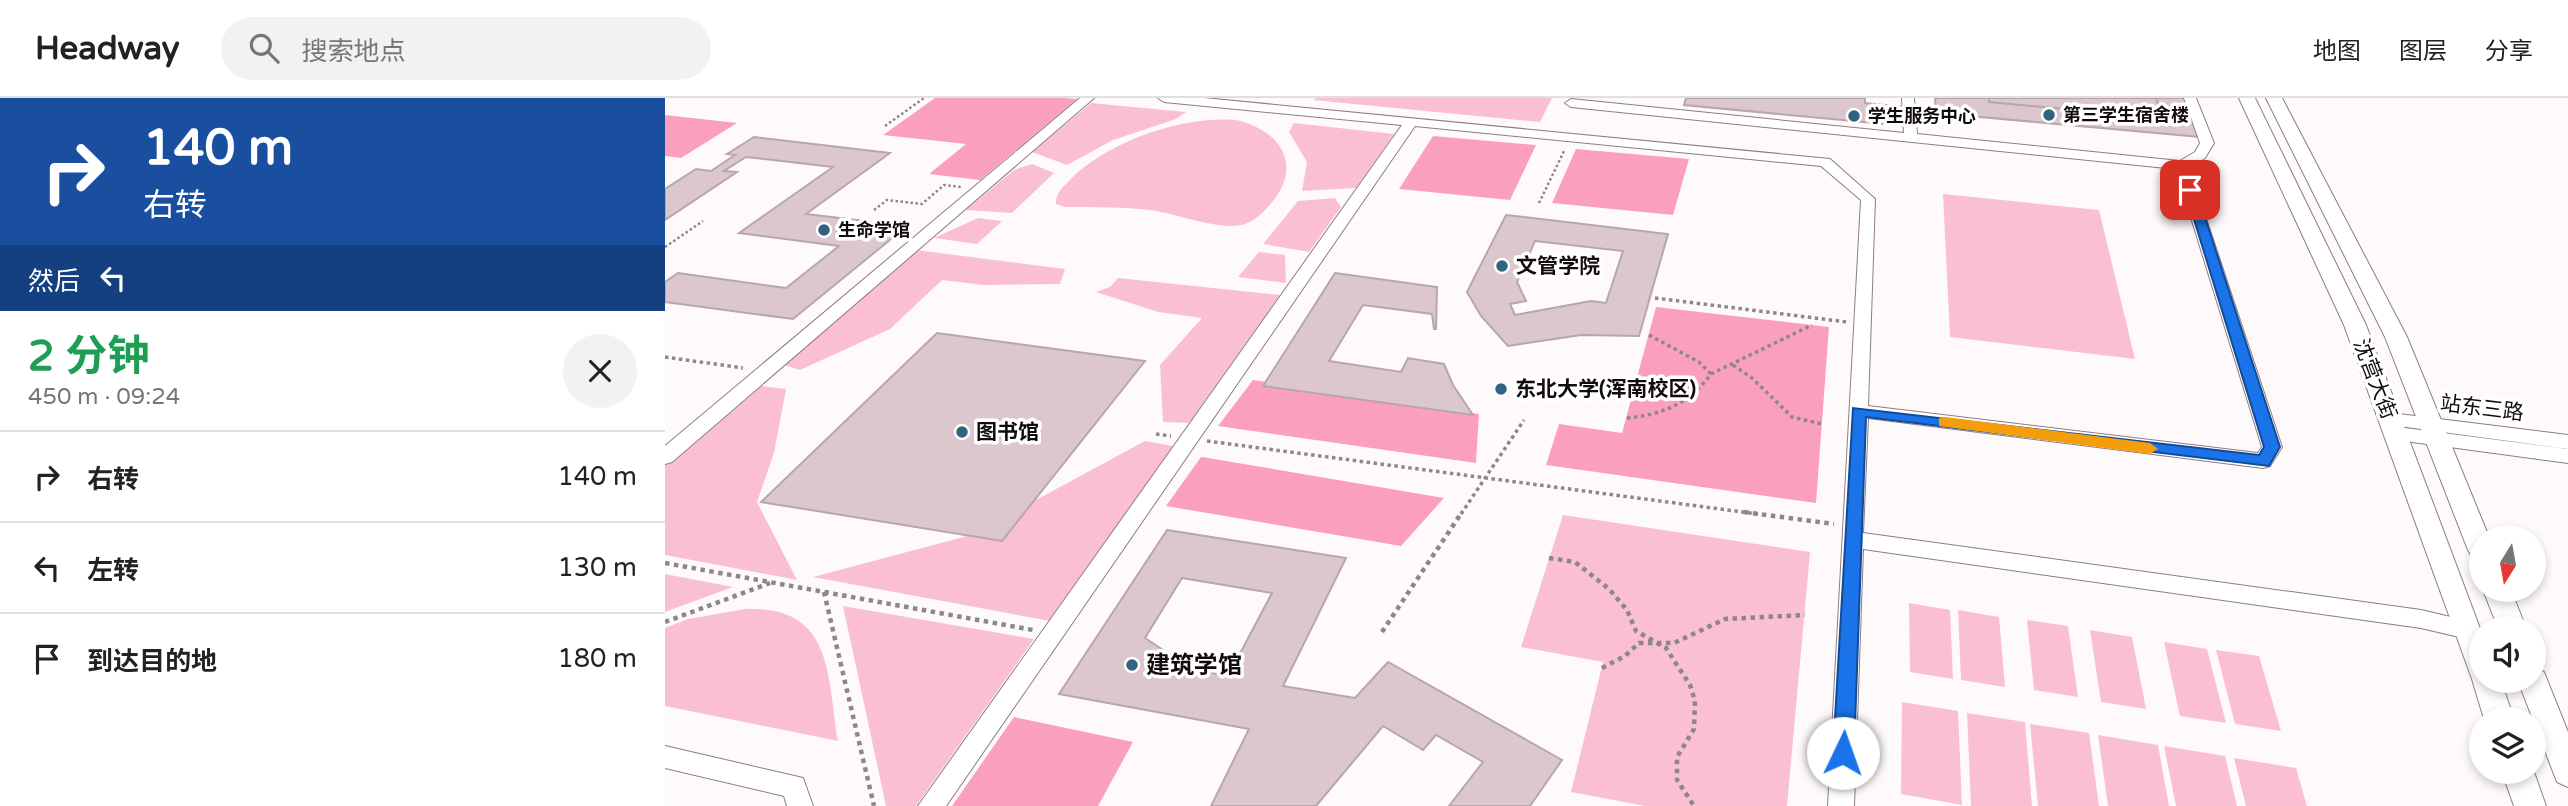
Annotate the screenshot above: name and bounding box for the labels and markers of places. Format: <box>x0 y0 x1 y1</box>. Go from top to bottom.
place label: 第三学生宿舍楼 <box>2063 104 2189 126</box>
place label: 学生服务中心 <box>1868 105 1976 127</box>
marker: 第三学生宿舍楼 <box>2041 107 2057 123</box>
marker: 学生服务中心 <box>1846 108 1862 124</box>
pin <box>2160 160 2220 220</box>
place label: 生命学馆 <box>838 219 910 241</box>
marker: 生命学馆 <box>816 222 832 238</box>
place label: 文管学院 <box>1516 254 1600 279</box>
marker: 文管学院 <box>1494 258 1510 274</box>
place label: 东北大学(浑南校区) <box>1515 377 1696 402</box>
marker: 东北大学(浑南校区) <box>1493 381 1509 397</box>
place label: 图书馆 <box>976 420 1039 445</box>
marker: 图书馆 <box>954 424 970 440</box>
place label: 建筑学馆 <box>1146 651 1242 680</box>
marker: 建筑学馆 <box>1124 657 1140 673</box>

